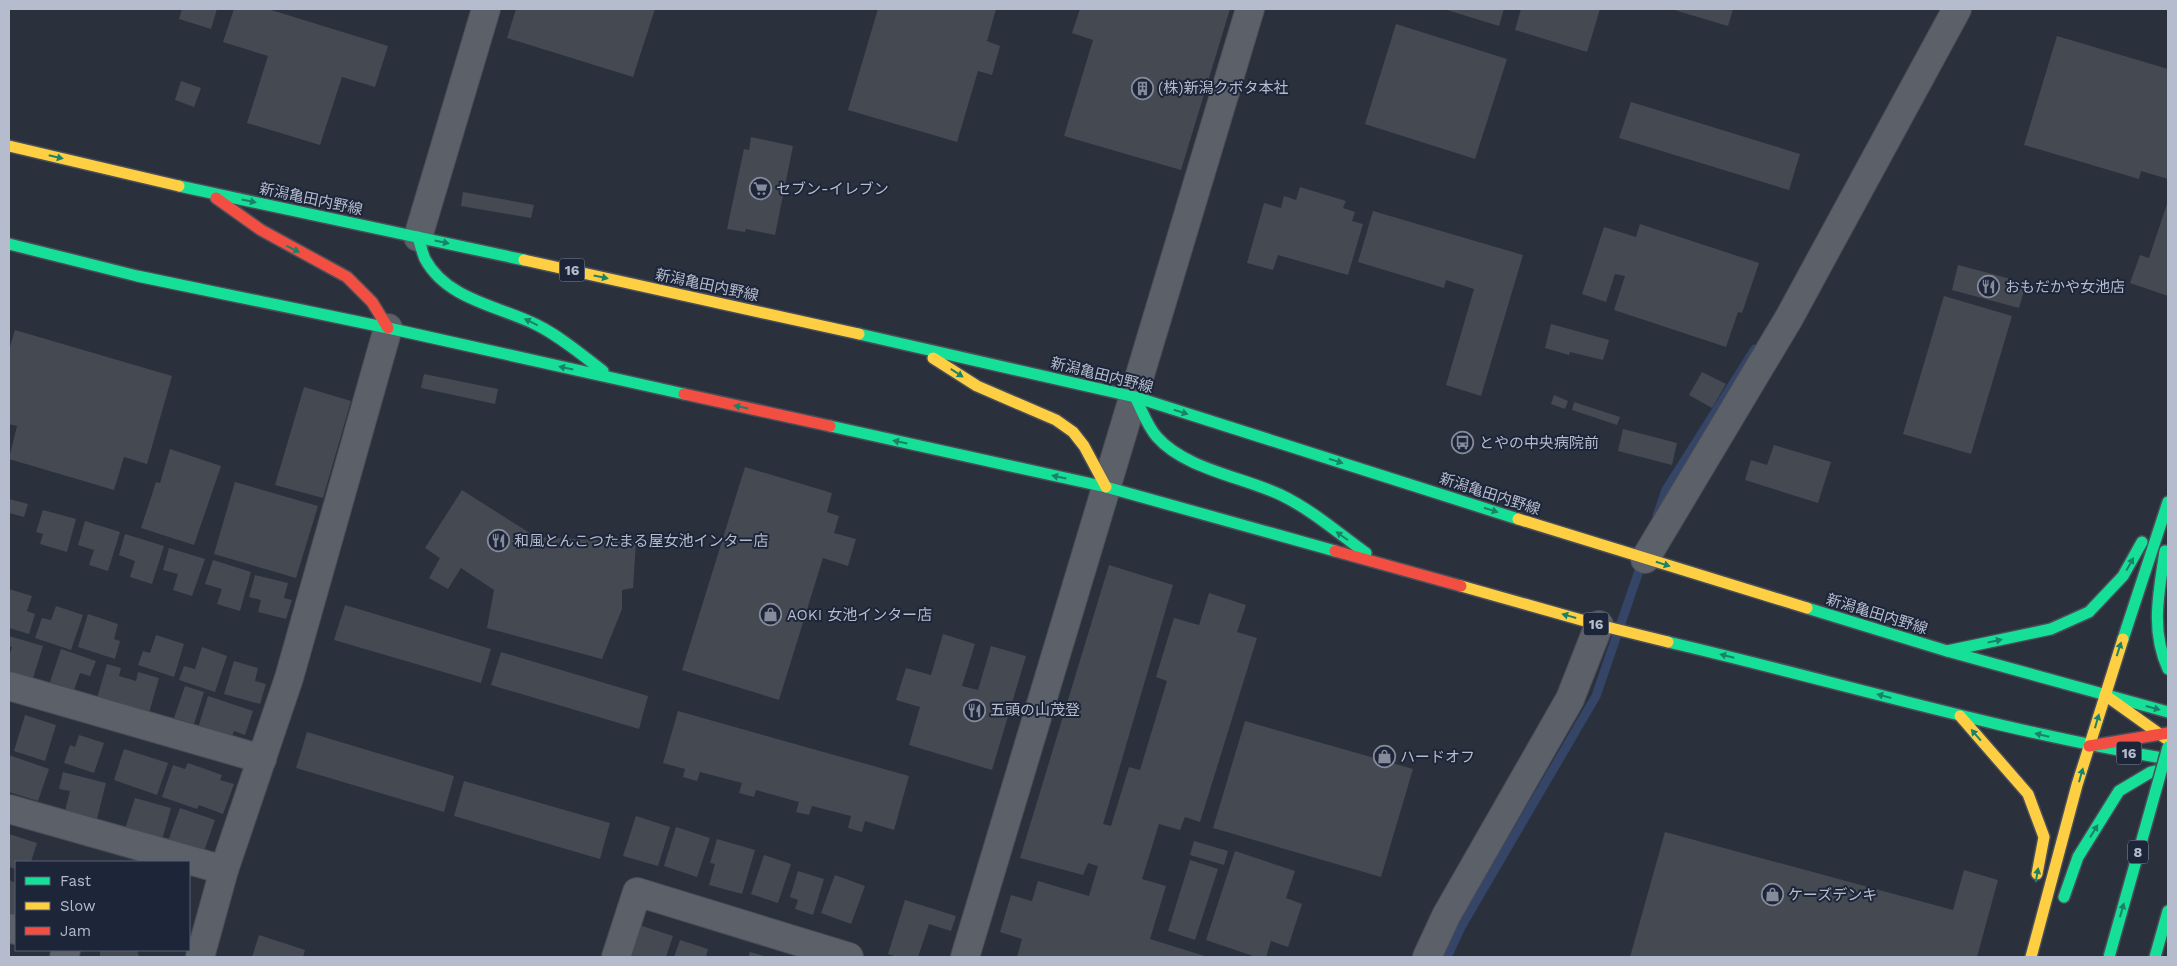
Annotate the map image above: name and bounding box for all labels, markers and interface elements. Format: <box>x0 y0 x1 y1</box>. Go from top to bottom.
building icon: (株)新潟クボタ本社 <box>1130 76 1154 100</box>
place label: (株)新潟クボタ本社 <box>1158 79 1289 97</box>
one-way arrow <box>49 153 64 161</box>
supermarket icon: セブン-イレブン <box>748 177 772 201</box>
street label: 新潟亀田内野線 <box>258 179 364 219</box>
place label: セブン-イレブン <box>776 180 889 198</box>
one-way arrow <box>241 197 256 205</box>
one-way arrow <box>434 238 449 246</box>
one-way arrow <box>286 245 300 253</box>
road number: 16 <box>560 258 584 282</box>
street label: 新潟亀田内野線 <box>654 265 760 305</box>
one-way arrow <box>593 273 608 281</box>
restaurant icon: おもだかや女池店 <box>1977 275 2001 299</box>
place label: おもだかや女池店 <box>2005 278 2125 296</box>
one-way arrow <box>524 318 538 326</box>
street label: 新潟亀田内野線 <box>1049 354 1155 396</box>
one-way arrow <box>558 364 573 372</box>
one-way arrow <box>950 368 963 377</box>
one-way arrow <box>733 402 749 410</box>
one-way arrow <box>1174 408 1189 416</box>
bus stop icon: とやの中央病院前 <box>1451 431 1475 455</box>
place label: とやの中央病院前 <box>1479 434 1599 452</box>
one-way arrow <box>893 438 908 446</box>
one-way arrow <box>1329 457 1344 465</box>
street label: 新潟亀田内野線 <box>1437 469 1543 519</box>
one-way arrow <box>1051 473 1066 481</box>
one-way arrow <box>1484 506 1499 514</box>
restaurant icon: 和風とんこつたまる屋女池インター店 <box>486 529 510 553</box>
one-way arrow <box>1335 531 1349 541</box>
place label: 和風とんこつたまる屋女池インター店 <box>514 532 769 550</box>
one-way arrow <box>2126 557 2134 571</box>
one-way arrow <box>1655 561 1670 569</box>
street label: 新潟亀田内野線 <box>1824 590 1930 638</box>
shop icon: AOKI 女池インター店 <box>759 603 783 627</box>
place label: AOKI 女池インター店 <box>787 606 932 624</box>
one-way arrow <box>1562 612 1577 620</box>
road number: 16 <box>1584 612 1608 636</box>
one-way arrow <box>1987 637 2002 645</box>
one-way arrow <box>2116 641 2124 656</box>
one-way arrow <box>1719 651 1734 659</box>
one-way arrow <box>1877 692 1892 700</box>
restaurant icon: 五頭の山茂登 <box>962 698 986 722</box>
place label: 五頭の山茂登 <box>990 701 1080 719</box>
one-way arrow <box>2146 704 2161 712</box>
one-way arrow <box>2094 713 2102 728</box>
one-way arrow <box>1971 729 1982 742</box>
one-way arrow <box>2034 731 2049 739</box>
road number: 16 <box>2116 741 2142 764</box>
shop icon: ハードオフ <box>1372 745 1396 769</box>
place label: ハードオフ <box>1400 748 1475 766</box>
one-way arrow <box>2078 768 2086 783</box>
one-way arrow <box>2089 825 2099 838</box>
road number: 8 <box>2128 840 2148 864</box>
legend <box>15 861 190 951</box>
one-way arrow <box>2034 866 2042 882</box>
text: Fast <box>60 872 92 890</box>
shop icon: ケーズデンキ <box>1760 883 1784 907</box>
place label: ケーズデンキ <box>1788 886 1877 904</box>
text: Slow <box>60 897 96 915</box>
one-way arrow <box>2118 903 2126 918</box>
text: Jam <box>60 922 91 940</box>

